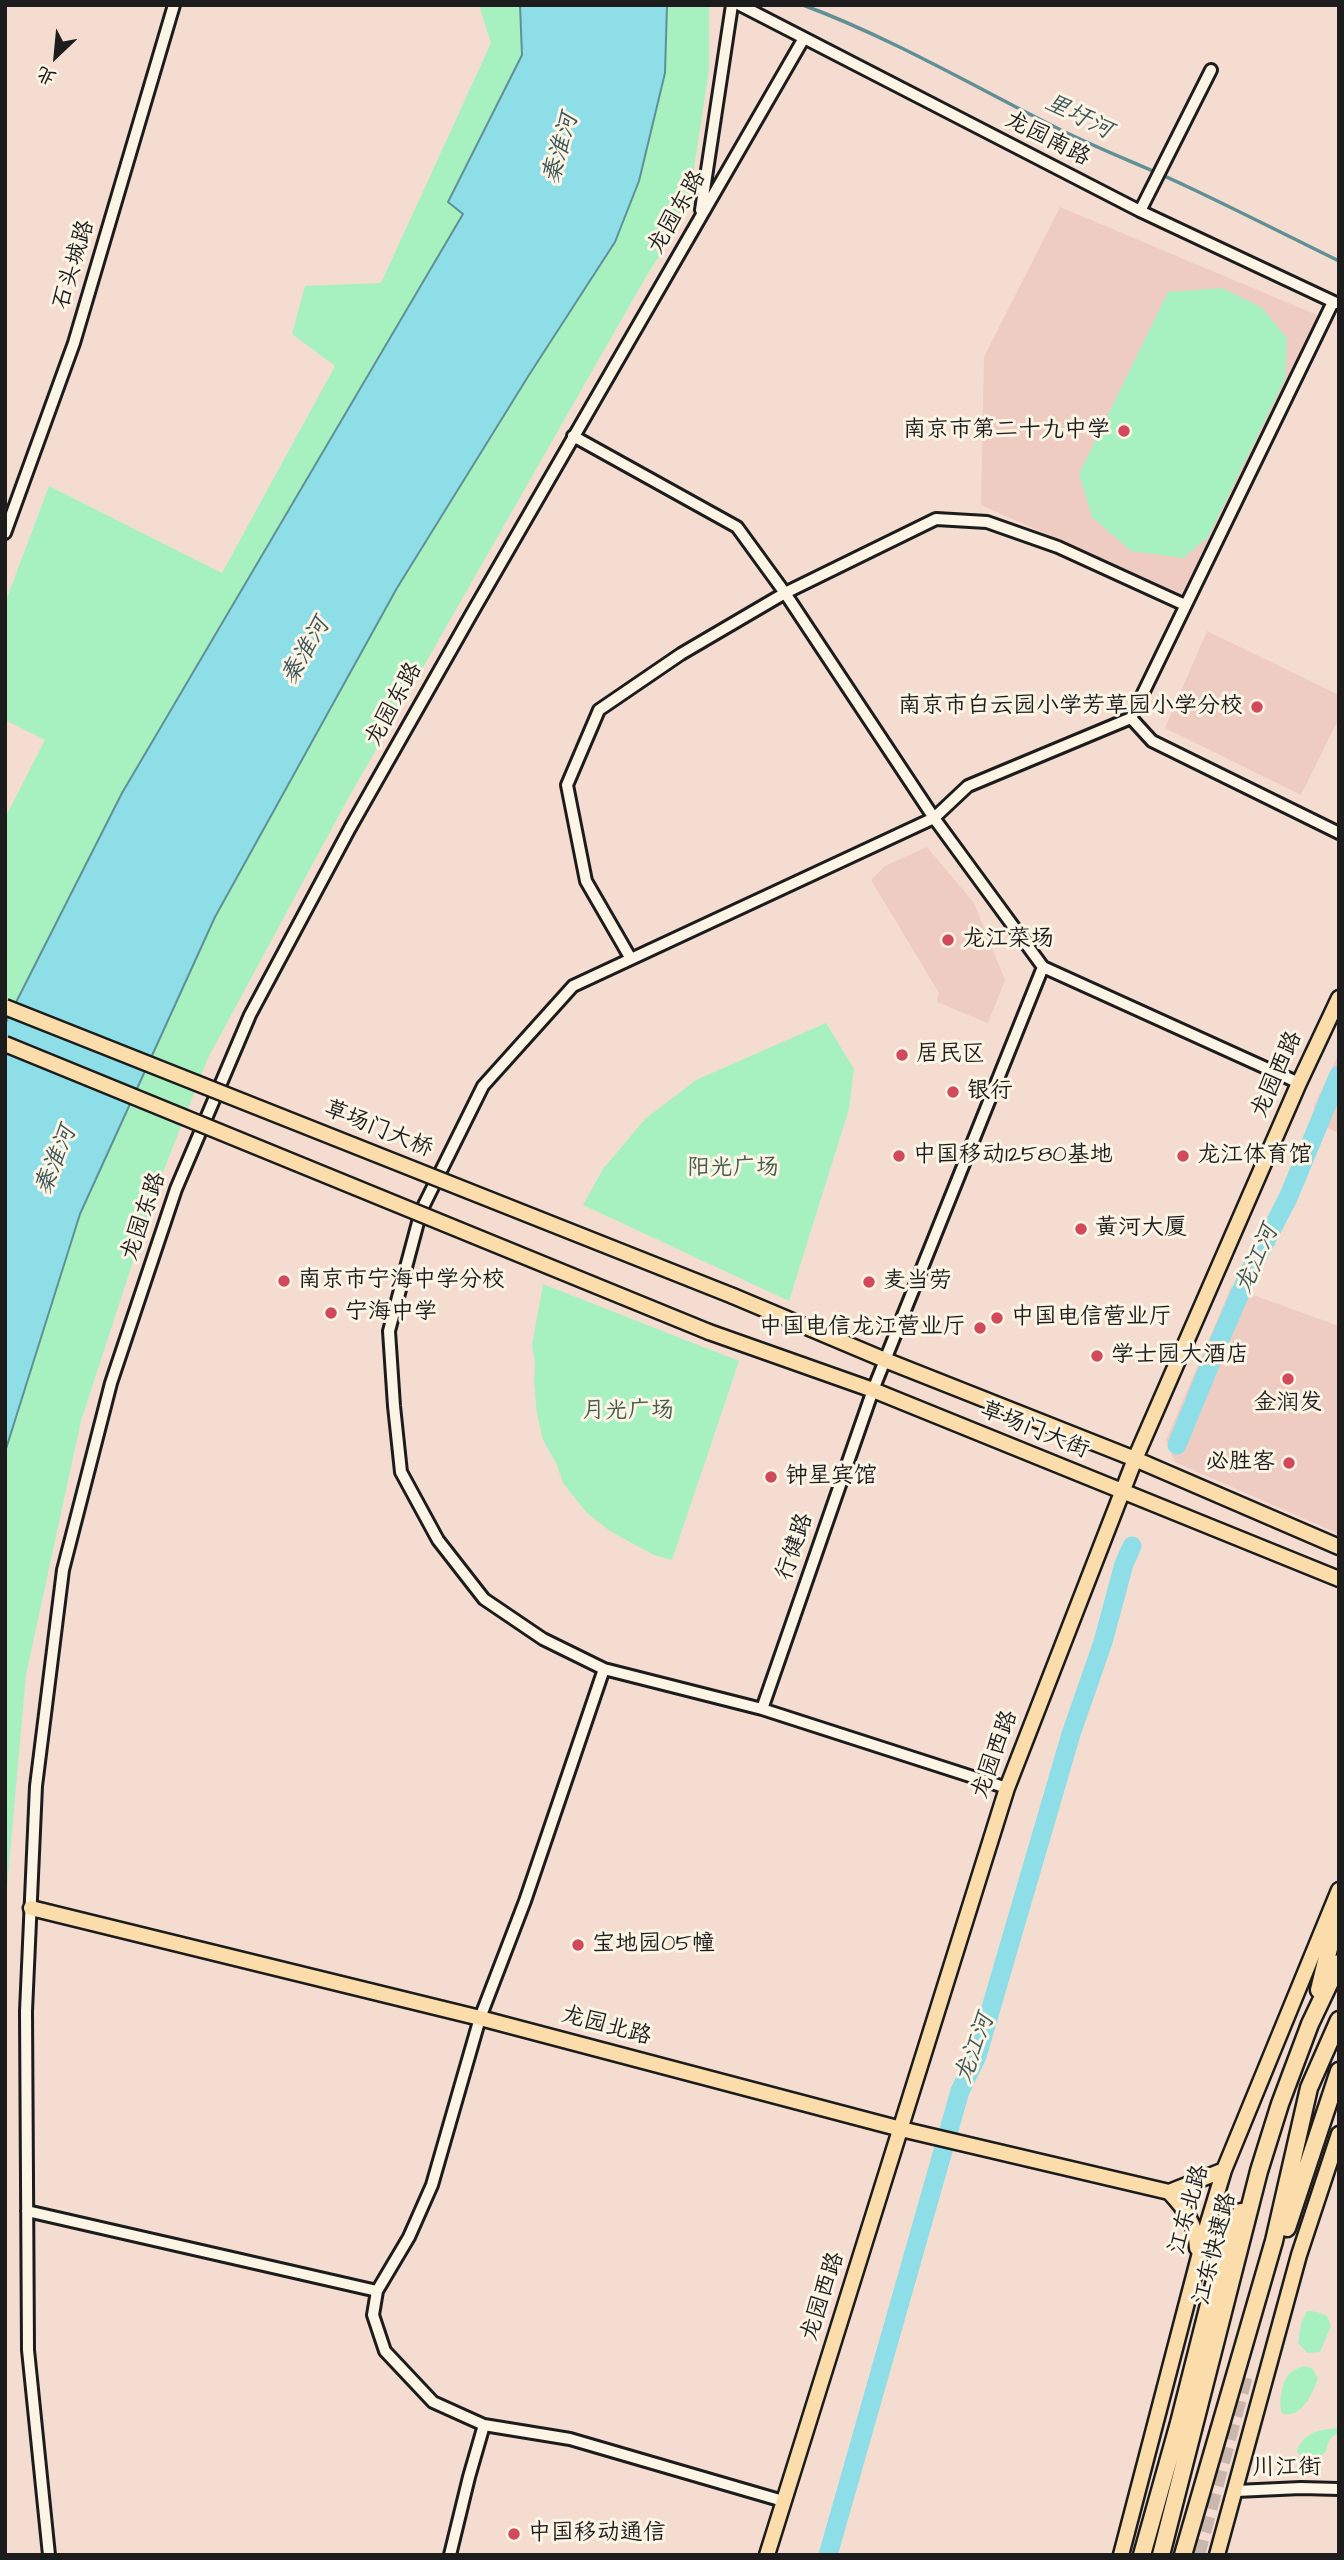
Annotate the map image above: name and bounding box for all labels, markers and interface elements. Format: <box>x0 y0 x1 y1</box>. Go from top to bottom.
north arrow <box>21 21 91 91</box>
text: 北 <box>32 59 61 92</box>
water label: 里圩河 <box>1039 89 1117 147</box>
street label: 龙园南路 <box>1000 107 1094 173</box>
water label: 秦淮河 <box>538 110 586 188</box>
street label: 龙园东路 <box>643 166 713 260</box>
street label: 石头城路 <box>48 217 102 313</box>
place label: 南京市第二十九中学 <box>903 417 1110 445</box>
marker: 南京市第二十九中学 <box>1116 423 1132 439</box>
water label: 秦淮河 <box>277 614 337 690</box>
street label: 龙园东路 <box>361 658 429 752</box>
place label: 南京市白云园小学芳草园小学分校 <box>898 693 1243 721</box>
marker: 南京市白云园小学芳草园小学分校 <box>1249 699 1265 715</box>
place label: 龙江菜场 <box>962 926 1054 954</box>
marker: 龙江菜场 <box>940 932 956 948</box>
street label: 龙园西路 <box>1247 1027 1309 1123</box>
place label: 居民区 <box>916 1041 985 1069</box>
marker: 居民区 <box>894 1047 910 1063</box>
place label: 银行 <box>967 1078 1013 1106</box>
marker: 银行 <box>945 1084 961 1100</box>
street label: 草场门大桥 <box>320 1096 436 1164</box>
water label: 秦淮河 <box>30 1122 84 1200</box>
place label: 中国移动12580基地 <box>913 1142 1113 1170</box>
place label: 龙江体育馆 <box>1197 1142 1312 1170</box>
marker: 中国移动12580基地 <box>891 1148 907 1164</box>
marker: 龙江体育馆 <box>1175 1148 1191 1164</box>
park label: 阳光广场 <box>687 1155 779 1183</box>
street label: 龙园东路 <box>117 1169 173 1265</box>
place label: 黄河大厦 <box>1095 1215 1187 1243</box>
marker: 黄河大厦 <box>1073 1221 1089 1237</box>
water label: 龙江河 <box>1230 1221 1286 1299</box>
place label: 南京市宁海中学分校 <box>298 1267 505 1295</box>
place label: 麦当劳 <box>883 1268 952 1296</box>
marker: 南京市宁海中学分校 <box>276 1273 292 1289</box>
marker: 麦当劳 <box>861 1274 877 1290</box>
place label: 宁海中学 <box>345 1299 437 1327</box>
place label: 中国电信营业厅 <box>1011 1304 1172 1332</box>
marker: 宁海中学 <box>323 1305 339 1321</box>
marker: 中国电信营业厅 <box>989 1310 1005 1326</box>
place label: 中国电信龙江营业厅 <box>759 1314 966 1342</box>
marker: 中国电信龙江营业厅 <box>972 1320 988 1336</box>
place label: 学士园大酒店 <box>1111 1342 1249 1370</box>
marker: 学士园大酒店 <box>1089 1348 1105 1364</box>
marker: 金润发 <box>1280 1371 1296 1387</box>
place label: 金润发 <box>1254 1390 1322 1418</box>
street label: 草场门大街 <box>976 1397 1092 1465</box>
park label: 月光广场 <box>582 1398 674 1426</box>
place label: 必胜客 <box>1206 1449 1275 1477</box>
marker: 必胜客 <box>1281 1455 1297 1471</box>
place label: 钟星宾馆 <box>785 1463 877 1491</box>
marker: 钟星宾馆 <box>763 1469 779 1485</box>
street label: 行健路 <box>772 1510 820 1584</box>
street label: 龙园西路 <box>967 1707 1025 1803</box>
place label: 宝地园05幢 <box>592 1931 715 1959</box>
marker: 宝地园05幢 <box>570 1937 586 1953</box>
street label: 龙园北路 <box>558 2002 654 2052</box>
water label: 龙江河 <box>950 2010 1002 2088</box>
street label: 江东北路 <box>1164 2162 1216 2258</box>
street label: 江东快速路 <box>1189 2190 1243 2308</box>
street label: 龙园西路 <box>797 2249 851 2345</box>
street label: 川江街 <box>1252 2455 1322 2483</box>
place label: 中国移动通信 <box>528 2520 666 2548</box>
marker: 中国移动通信 <box>506 2526 522 2542</box>

